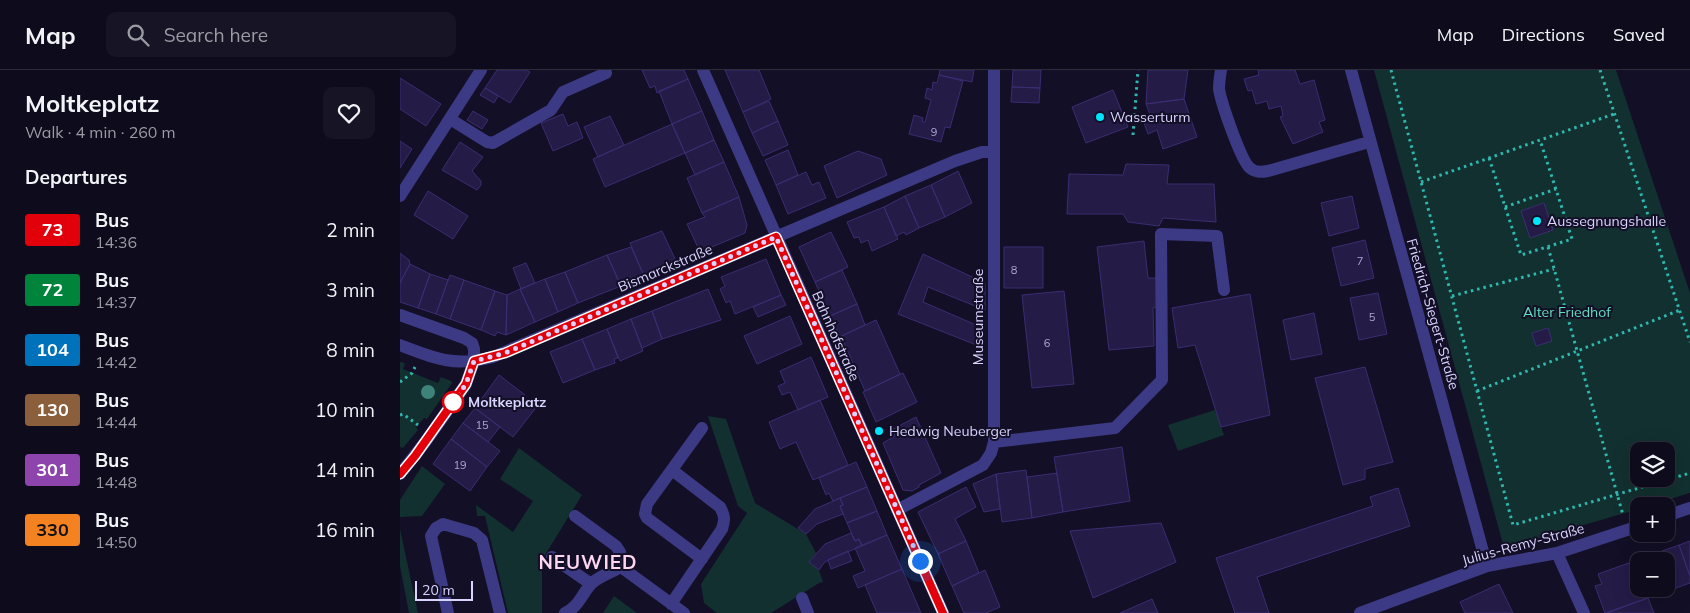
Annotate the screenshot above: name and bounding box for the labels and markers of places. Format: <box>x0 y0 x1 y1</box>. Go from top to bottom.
place label: Wasserturm <box>1110 108 1190 126</box>
marker: Wasserturm <box>1094 111 1106 123</box>
place label: Aussegnungshalle <box>1547 212 1666 230</box>
marker: Aussegnungshalle <box>1531 215 1543 227</box>
marker: Moltkeplatz <box>442 391 464 413</box>
place label: Moltkeplatz <box>468 393 546 411</box>
place label: Hedwig Neuberger <box>889 422 1013 440</box>
marker: Hedwig Neuberger <box>873 425 885 437</box>

